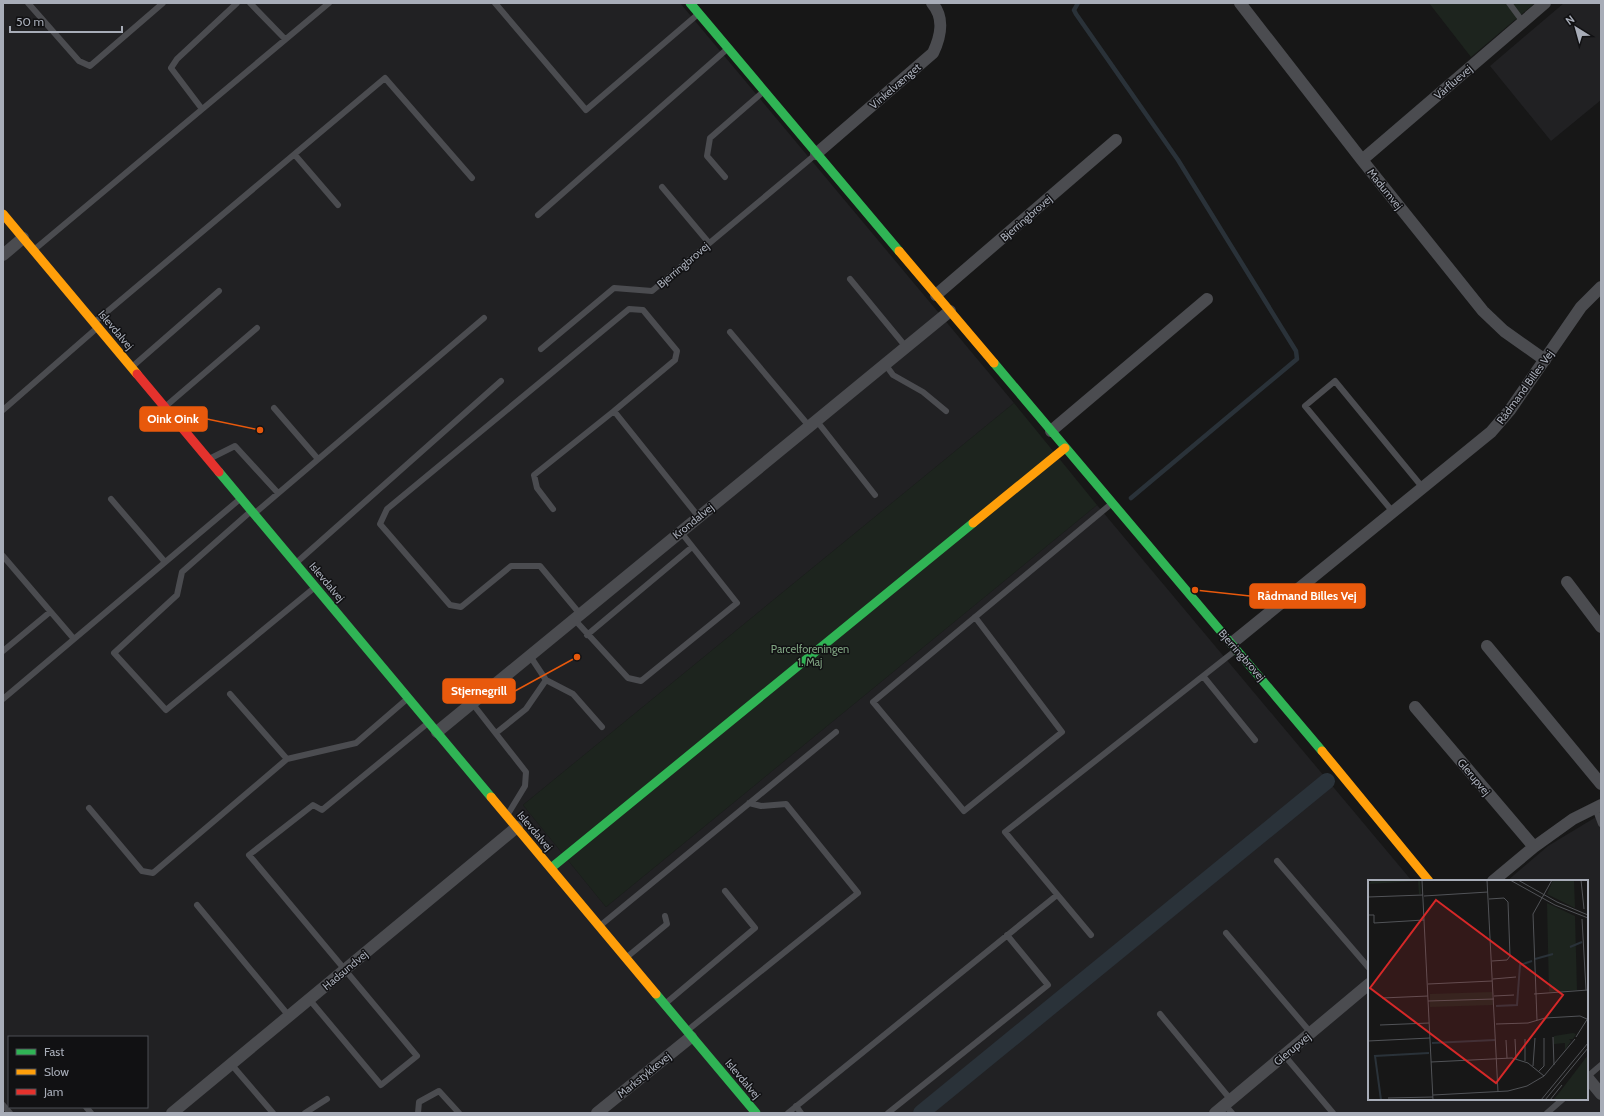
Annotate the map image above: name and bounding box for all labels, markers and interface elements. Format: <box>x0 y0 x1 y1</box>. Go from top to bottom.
scale bar <box>10 8 122 34</box>
north arrow <box>1556 8 1596 48</box>
text: N <box>1563 12 1577 28</box>
text: 50 m <box>16 14 44 29</box>
street label: Vinkelvænget <box>866 60 924 112</box>
street label: Vårfluevej <box>1431 62 1475 102</box>
street label: Madumvej <box>1364 166 1406 212</box>
street label: Bjerringbrovej <box>997 192 1055 244</box>
street label: Bjerringbrovej <box>654 239 712 291</box>
street label: Islevdalvej <box>95 307 137 353</box>
street label: Rådmand Billes Vej <box>1493 347 1557 427</box>
callout: Oink Oink <box>140 407 207 431</box>
text: Oink Oink <box>147 411 199 426</box>
street label: Krondalvej <box>670 500 716 542</box>
street label: Islevdalvej <box>306 559 348 605</box>
callout: Rådmand Billes Vej <box>1250 584 1365 608</box>
text: Rådmand Billes Vej <box>1257 588 1357 603</box>
street label: Bjerringbrovej <box>1216 626 1268 684</box>
park label: Parcelforeningen 1. Maj <box>771 642 849 669</box>
callout: Stjernegrill <box>443 679 515 703</box>
text: Stjernegrill <box>451 683 507 698</box>
street label: Glerupvej <box>1454 756 1494 798</box>
street label: Islevdalvej <box>514 808 556 854</box>
inset map <box>1368 880 1588 1100</box>
street label: Hadsundvej <box>319 947 371 993</box>
street label: Glerupvej <box>1271 1029 1313 1069</box>
legend <box>8 1036 148 1108</box>
text: Fast <box>44 1044 64 1059</box>
street label: Markstykkevej <box>614 1049 674 1101</box>
street label: Islevdalvej <box>722 1056 764 1102</box>
text: Slow <box>44 1064 69 1079</box>
text: Jam <box>43 1084 63 1099</box>

